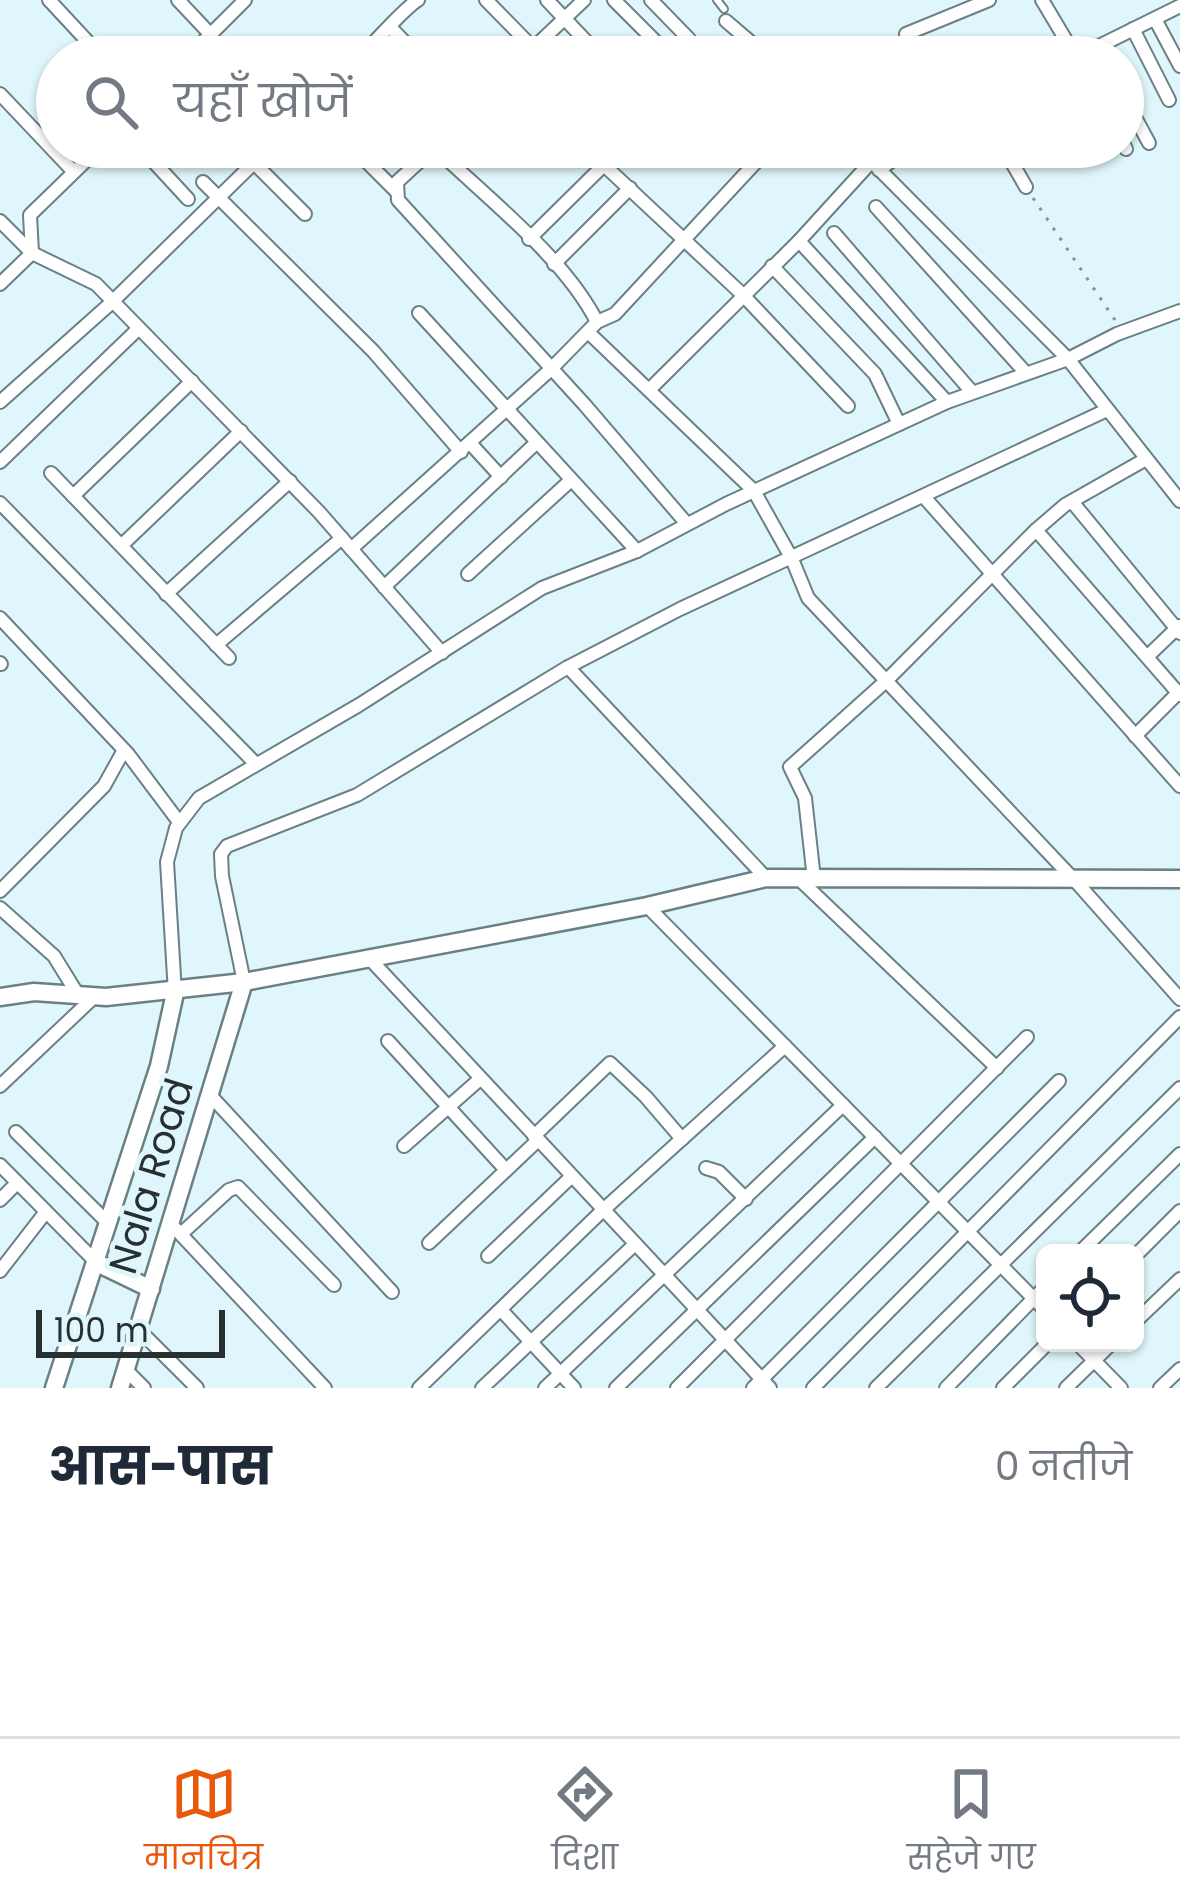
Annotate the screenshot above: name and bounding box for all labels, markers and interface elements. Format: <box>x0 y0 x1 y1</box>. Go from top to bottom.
search box <box>36 36 1144 168</box>
icon: search <box>78 69 144 135</box>
text: यहाँ खोजें <box>174 70 352 133</box>
street label: Nala Road <box>95 1072 207 1280</box>
map controls <box>1036 1244 1144 1352</box>
button: locate <box>1036 1244 1144 1352</box>
scale bar <box>36 1304 225 1357</box>
text: 100 m <box>54 1307 149 1354</box>
text: आस-पास <box>48 1430 272 1502</box>
text: 0 नतीजे <box>995 1439 1132 1494</box>
tab: मानचित्र <box>144 1761 263 1883</box>
tab: दिशा <box>552 1761 618 1883</box>
tab: सहेजे गए <box>907 1761 1036 1883</box>

